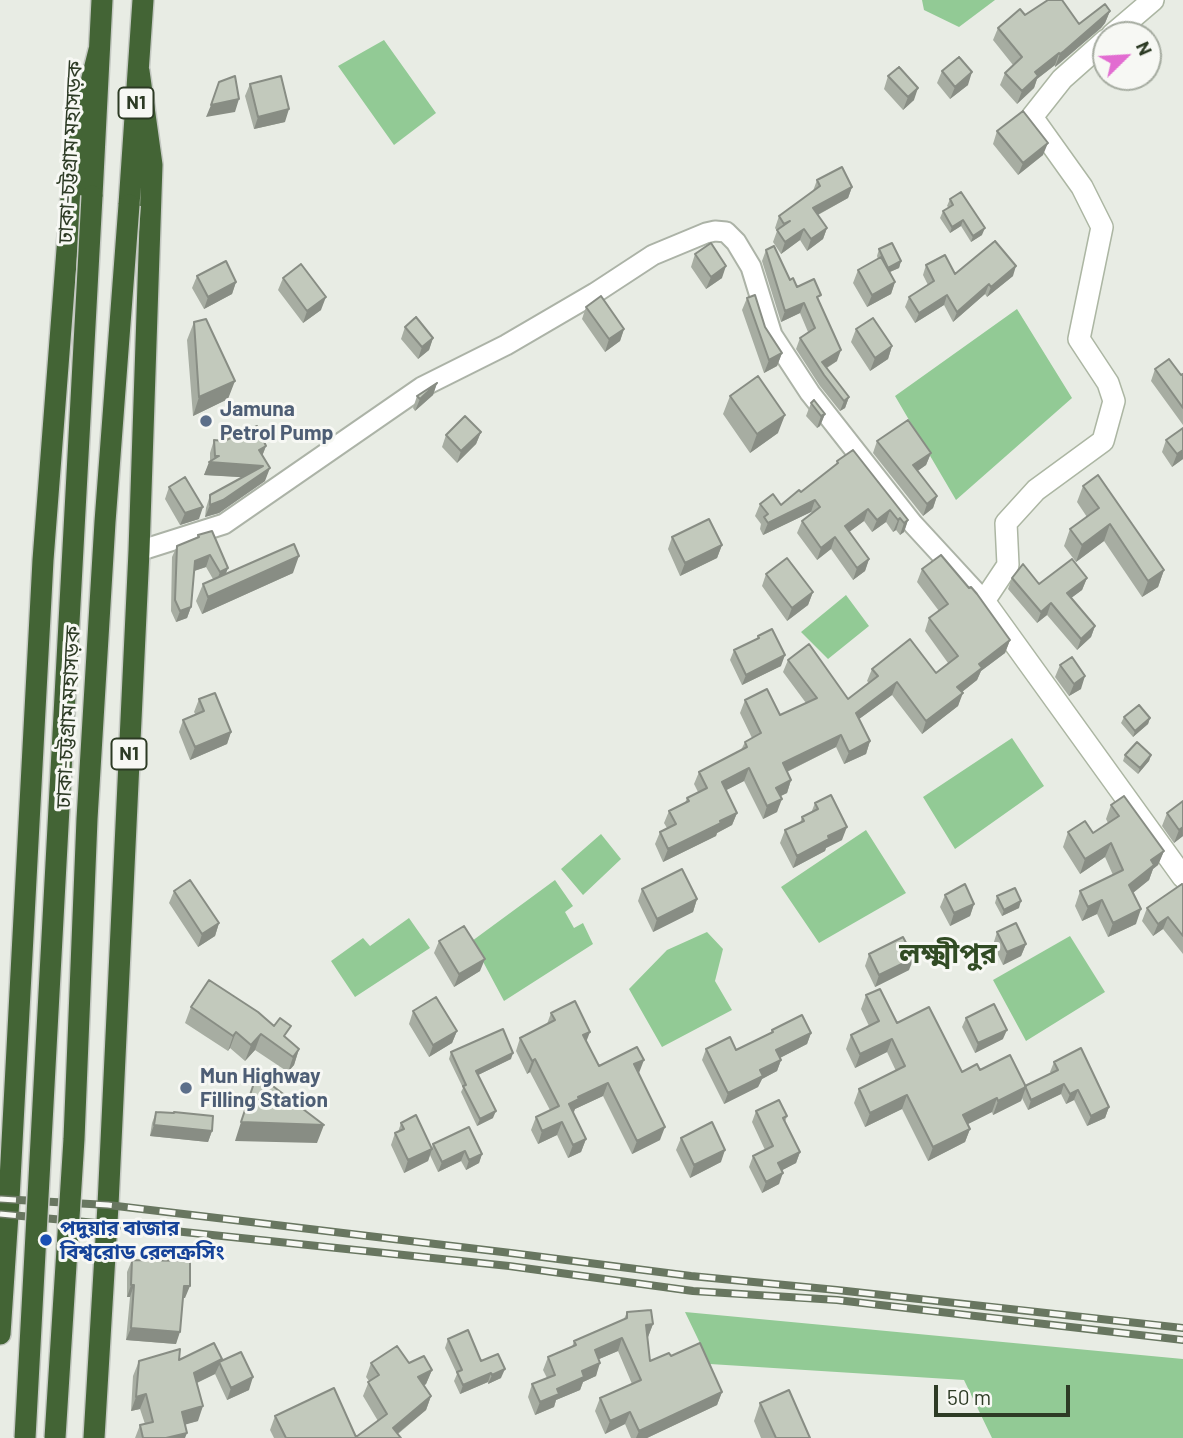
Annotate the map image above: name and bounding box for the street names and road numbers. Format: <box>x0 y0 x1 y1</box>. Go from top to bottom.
street label: ঢাকা-চট্টগ্রাম মহাসড়ক <box>53 60 87 244</box>
road number: N1 <box>118 88 154 118</box>
street label: ঢাকা-চট্টগ্রাম মহাসড়ক <box>51 625 85 809</box>
road number: N1 <box>111 738 146 769</box>

